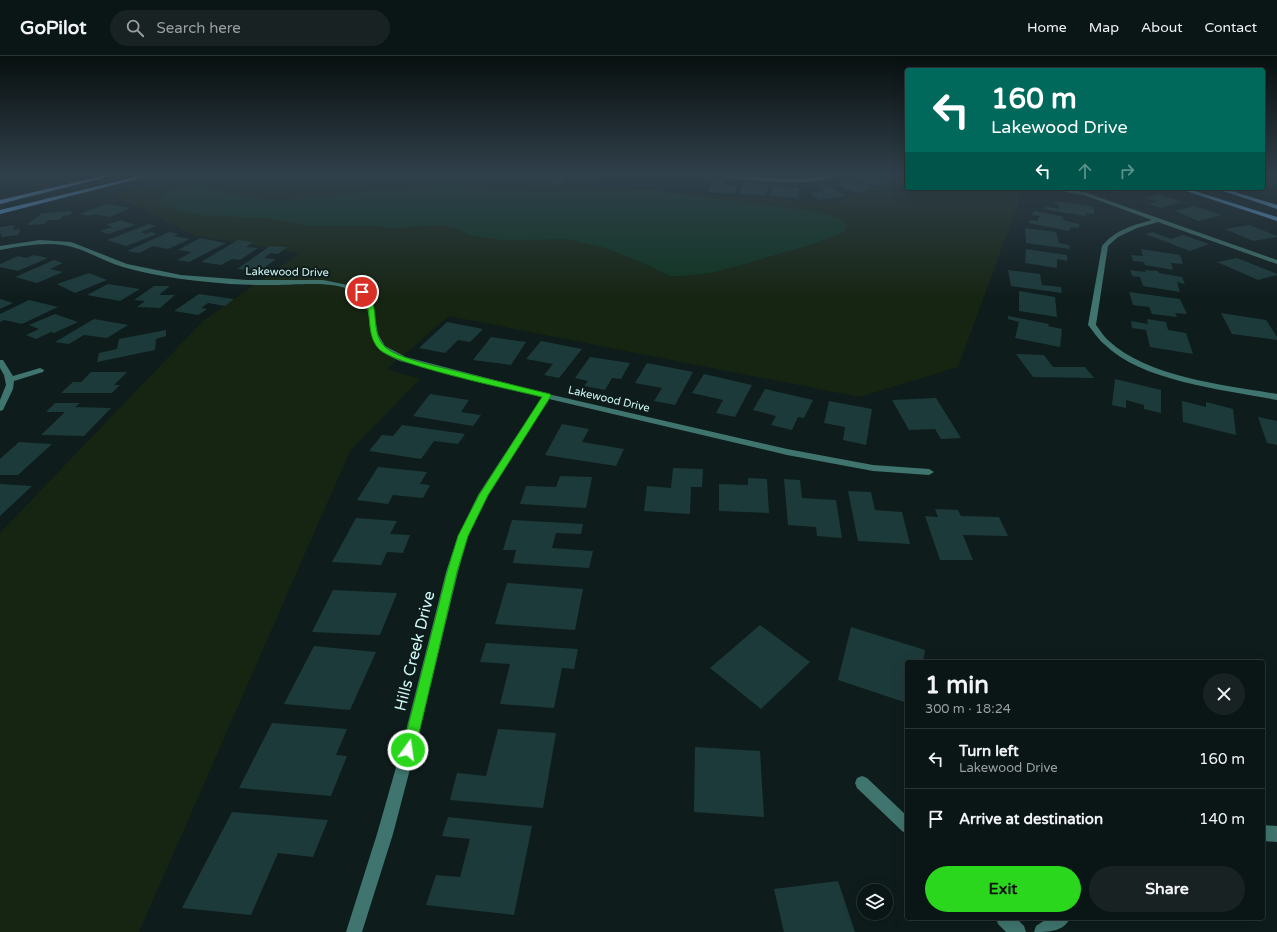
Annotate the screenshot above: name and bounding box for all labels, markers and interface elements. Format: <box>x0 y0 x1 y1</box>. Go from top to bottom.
search box <box>110 10 390 46</box>
text: GoPilot <box>20 17 86 39</box>
icon: search <box>124 17 146 39</box>
text: Search here <box>156 19 241 37</box>
text: Home <box>1027 19 1067 36</box>
text: Map <box>1089 19 1119 36</box>
text: About <box>1141 19 1183 36</box>
text: Contact <box>1205 19 1257 36</box>
text: 160 m <box>991 82 1077 116</box>
icon: left <box>925 84 977 136</box>
text: Lakewood Drive <box>991 116 1128 138</box>
icon: left <box>1032 160 1054 182</box>
icon: ahead <box>1074 160 1096 182</box>
icon: right <box>1116 160 1138 182</box>
street label: Lakewood Drive <box>245 265 329 279</box>
pin <box>345 275 379 309</box>
icon: arrive <box>351 281 373 303</box>
street label: Lakewood Drive <box>567 383 651 415</box>
street label: Hills Creek Drive <box>390 589 440 713</box>
text: 1 min <box>925 671 989 700</box>
button: close <box>1203 673 1245 715</box>
text: 300 m · 18:24 <box>925 701 1011 717</box>
position arrow <box>387 729 429 771</box>
text: Turn left <box>959 742 1019 760</box>
icon: left <box>925 748 947 770</box>
text: 160 m <box>1199 750 1245 768</box>
text: Lakewood Drive <box>959 760 1058 776</box>
icon: arrive <box>925 808 947 830</box>
text: Arrive at destination <box>959 810 1103 828</box>
text: 140 m <box>1199 810 1245 828</box>
button: Exit <box>925 866 1081 912</box>
button: Share <box>1089 866 1245 912</box>
map controls <box>857 884 893 920</box>
button: layers <box>857 884 893 920</box>

